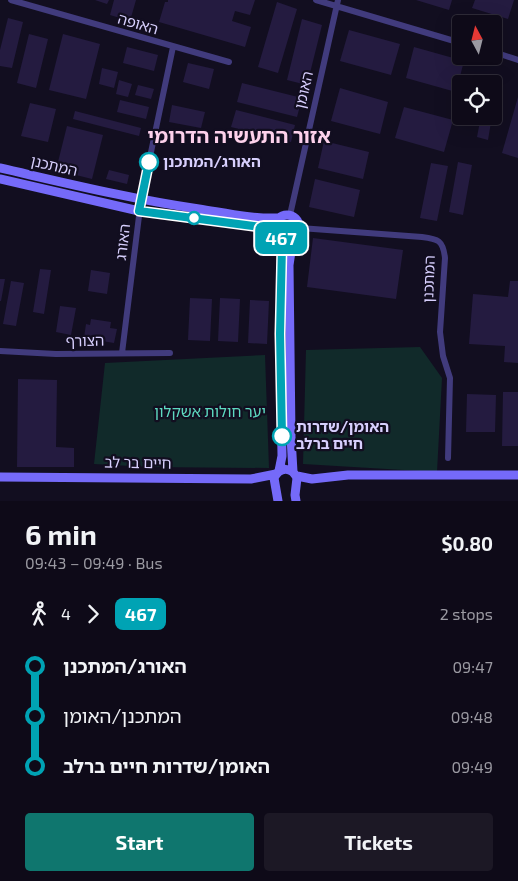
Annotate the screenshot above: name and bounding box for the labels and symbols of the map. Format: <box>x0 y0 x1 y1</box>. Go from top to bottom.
street label: האופה <box>116 9 161 37</box>
north arrow <box>452 15 502 65</box>
street label: האומן <box>290 69 316 110</box>
district label: אזור התעשיה הדרומי <box>147 123 331 147</box>
street label: המתכנן <box>29 151 79 179</box>
marker: האורג/המתכנן <box>139 152 159 172</box>
place label: האורג/המתכנן <box>163 152 261 170</box>
unlabelled marker <box>187 211 201 225</box>
line badge: 467 <box>252 222 310 254</box>
street label: האורג <box>111 223 133 261</box>
street label: המתכנן <box>418 255 438 303</box>
street label: הצורף <box>65 331 105 349</box>
park label: יער חולות אשקלון <box>154 402 266 420</box>
place label: האומן/שדרות חיים ברלב <box>296 417 389 452</box>
marker: האומן/שדרות חיים ברלב <box>272 426 292 446</box>
street label: חיים בר לב <box>104 452 172 472</box>

